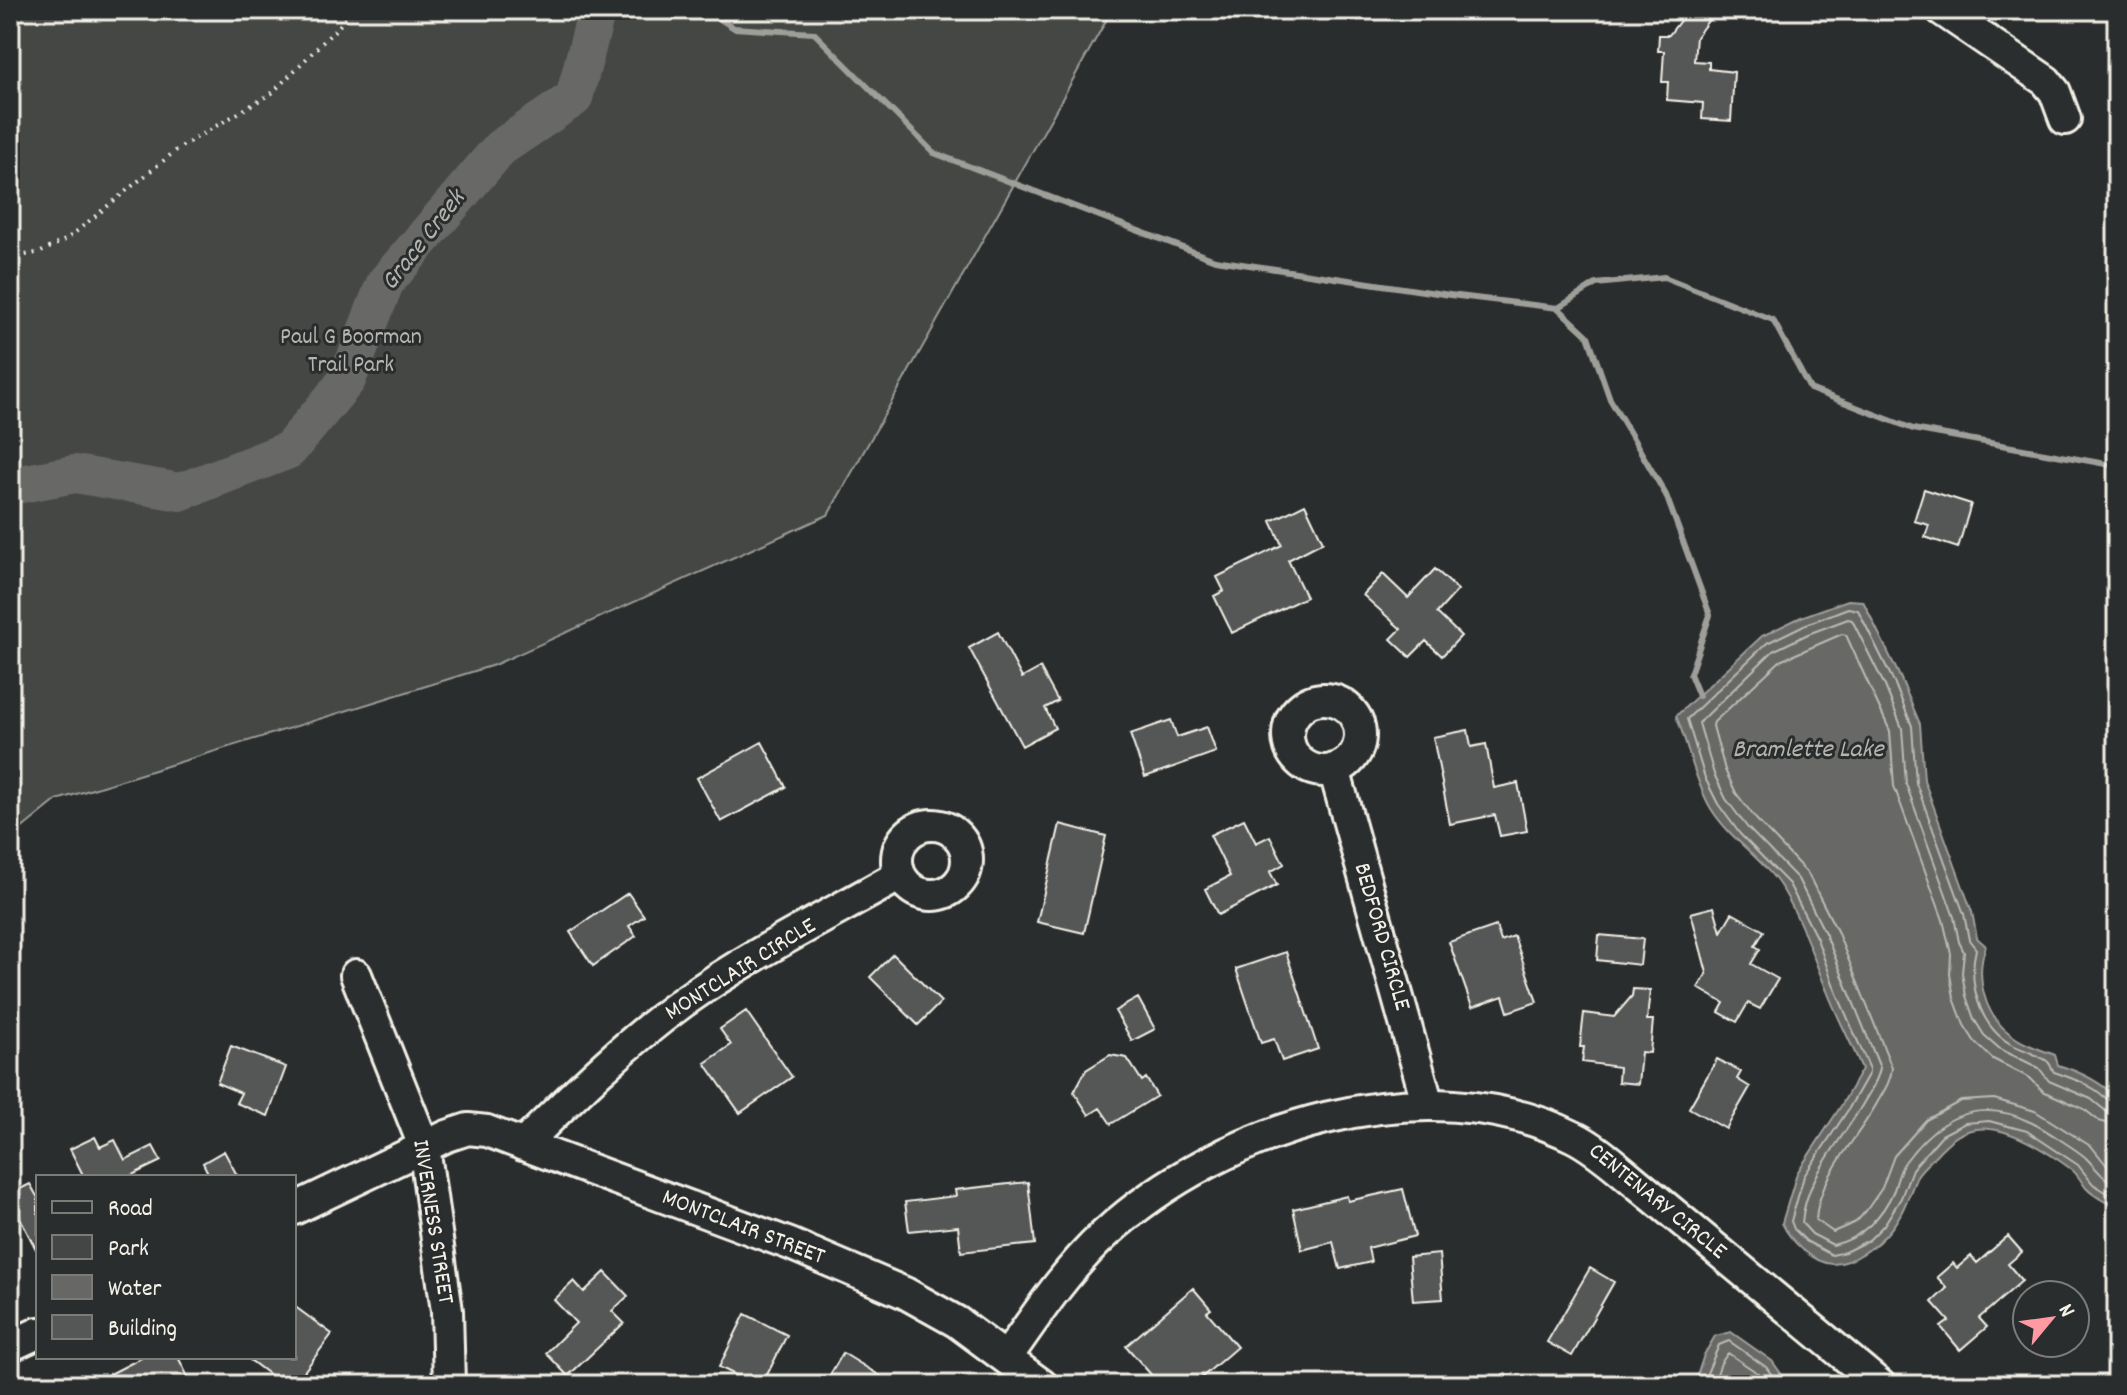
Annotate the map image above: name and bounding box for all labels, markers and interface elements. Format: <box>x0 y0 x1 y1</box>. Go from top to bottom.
water label: Grace Creek <box>373 181 477 299</box>
park label: Paul G Boorman Trail Park <box>280 321 422 383</box>
water label: Bramlette Lake <box>1732 732 1885 769</box>
street label: BEDFORD CIRCLE <box>1344 859 1418 1015</box>
street label: MONTCLAIR CIRCLE <box>659 910 823 1030</box>
street label: CENTENARY CIRCLE <box>1580 1135 1734 1269</box>
street label: INVERNESS STREET <box>402 1137 462 1307</box>
legend <box>36 1175 296 1359</box>
street label: MONTCLAIR STREET <box>657 1181 830 1275</box>
text: Road <box>108 1193 153 1227</box>
text: Park <box>108 1233 149 1267</box>
text: Water <box>108 1273 161 1307</box>
north arrow <box>2011 1279 2091 1359</box>
text: N <box>2049 1299 2082 1323</box>
text: Building <box>108 1313 177 1347</box>

